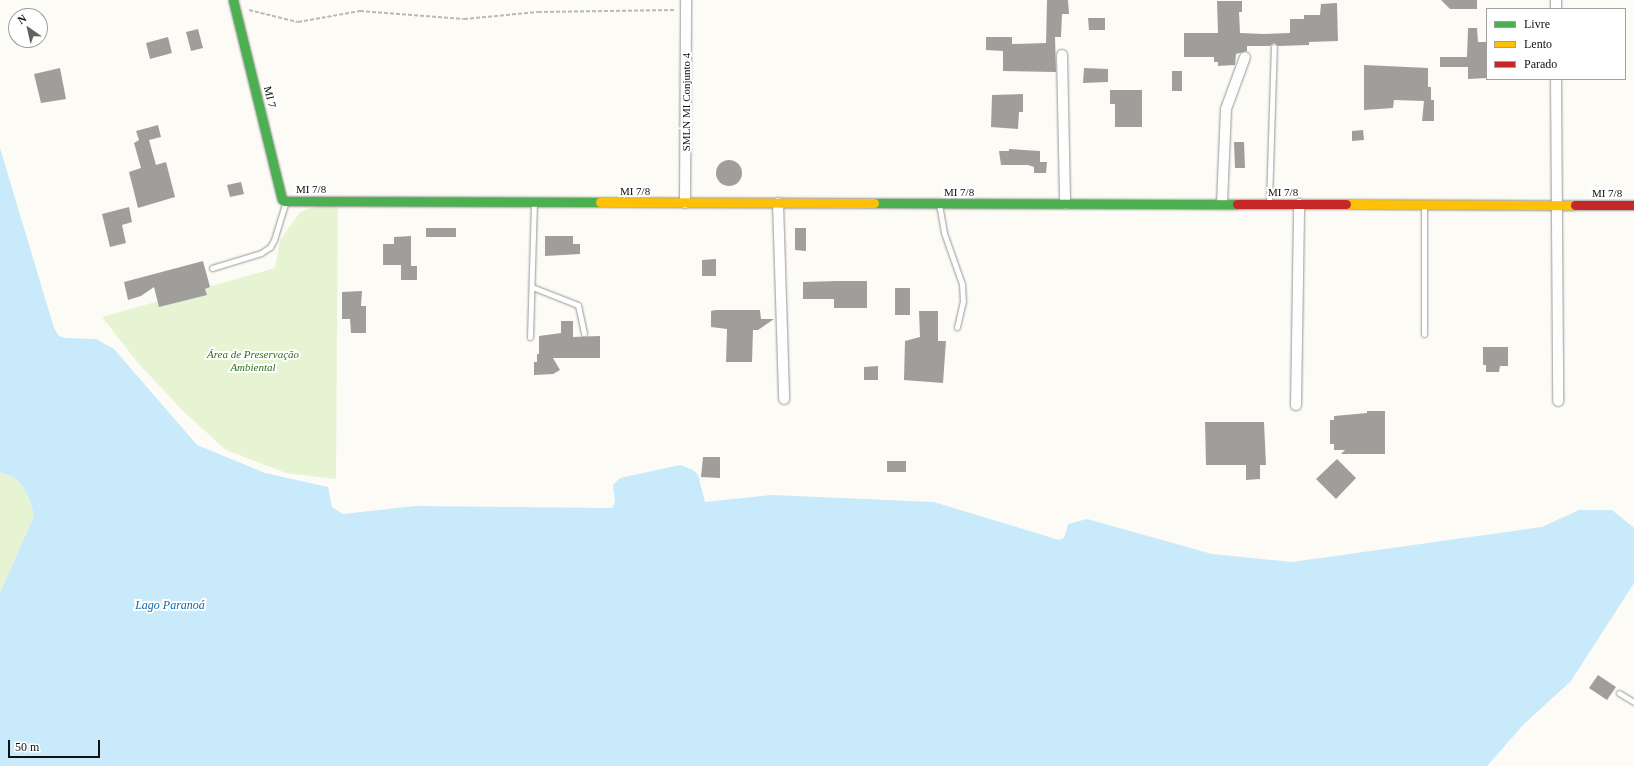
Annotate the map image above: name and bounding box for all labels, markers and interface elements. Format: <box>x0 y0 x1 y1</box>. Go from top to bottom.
north arrow <box>8 8 48 48</box>
legend <box>1486 8 1626 80</box>
text: N <box>15 12 28 26</box>
text: Livre <box>1524 17 1550 31</box>
text: Lento <box>1524 37 1552 51</box>
street label: SMLN MI Conjunto 4 <box>679 53 693 151</box>
text: Parado <box>1524 57 1557 71</box>
street label: MI 7 <box>261 85 279 109</box>
street label: MI 7/8 <box>296 182 326 196</box>
street label: MI 7/8 <box>620 184 650 198</box>
street label: MI 7/8 <box>944 185 974 199</box>
street label: MI 7/8 <box>1268 185 1298 199</box>
street label: MI 7/8 <box>1592 186 1622 200</box>
park label: Área de Preservação Ambiental <box>207 348 299 374</box>
water label: Lago Paranoá <box>135 599 205 613</box>
scale bar <box>10 732 102 758</box>
text: 50 m <box>15 740 39 754</box>

